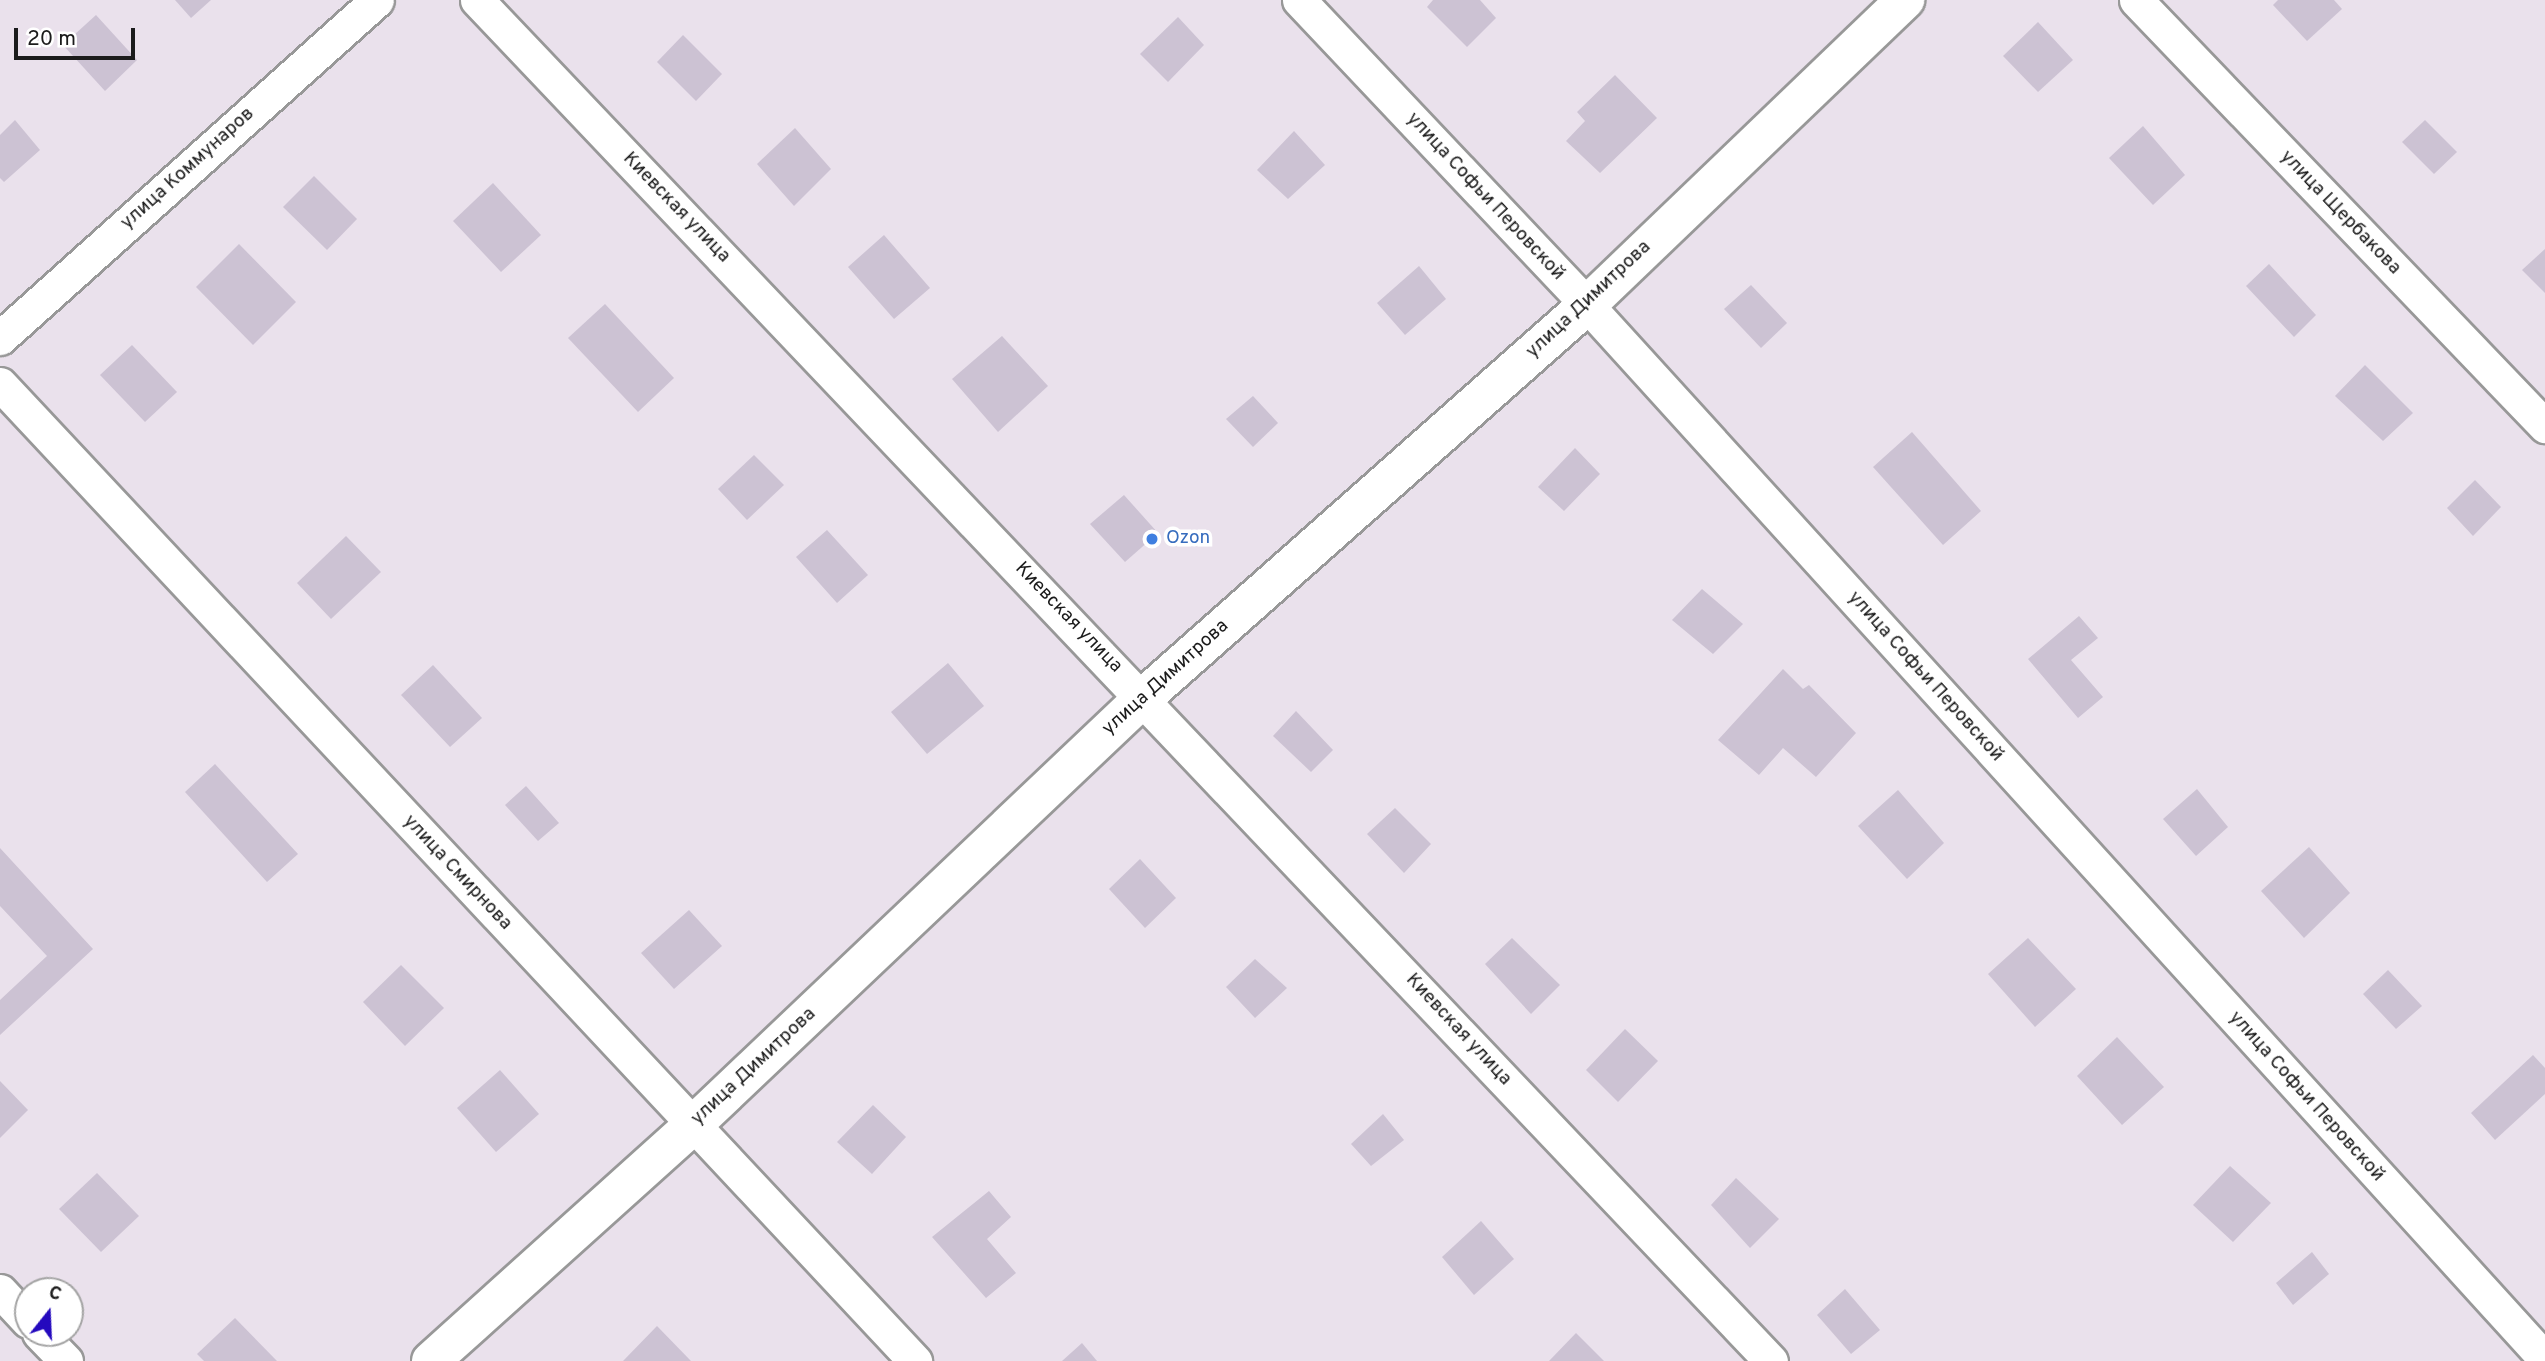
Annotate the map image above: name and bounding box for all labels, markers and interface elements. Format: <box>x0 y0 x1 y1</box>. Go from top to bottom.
scale bar <box>18 14 138 58</box>
text: 20 m <box>27 26 76 53</box>
street label: улица Коммунаров <box>117 103 259 235</box>
street label: улица Софьи Перовской <box>1401 108 1569 286</box>
street label: улица Щербакова <box>2275 146 2405 280</box>
street label: Киевская улица <box>617 148 735 268</box>
street label: улица Димитрова <box>1522 236 1656 364</box>
place label: Ozon <box>1166 528 1210 550</box>
marker: Ozon <box>1144 531 1160 547</box>
street label: Киевская улица <box>1009 558 1127 678</box>
street label: улица Софьи Перовской <box>1842 587 2008 767</box>
street label: улица Димитрова <box>1098 615 1234 741</box>
street label: улица Смирнова <box>398 811 516 935</box>
street label: Киевская улица <box>1400 969 1516 1091</box>
street label: улица Димитрова <box>687 1003 821 1131</box>
street label: улица Софьи Перовской <box>2223 1007 2389 1187</box>
north arrow <box>14 1277 84 1347</box>
text: С <box>45 1281 64 1307</box>

